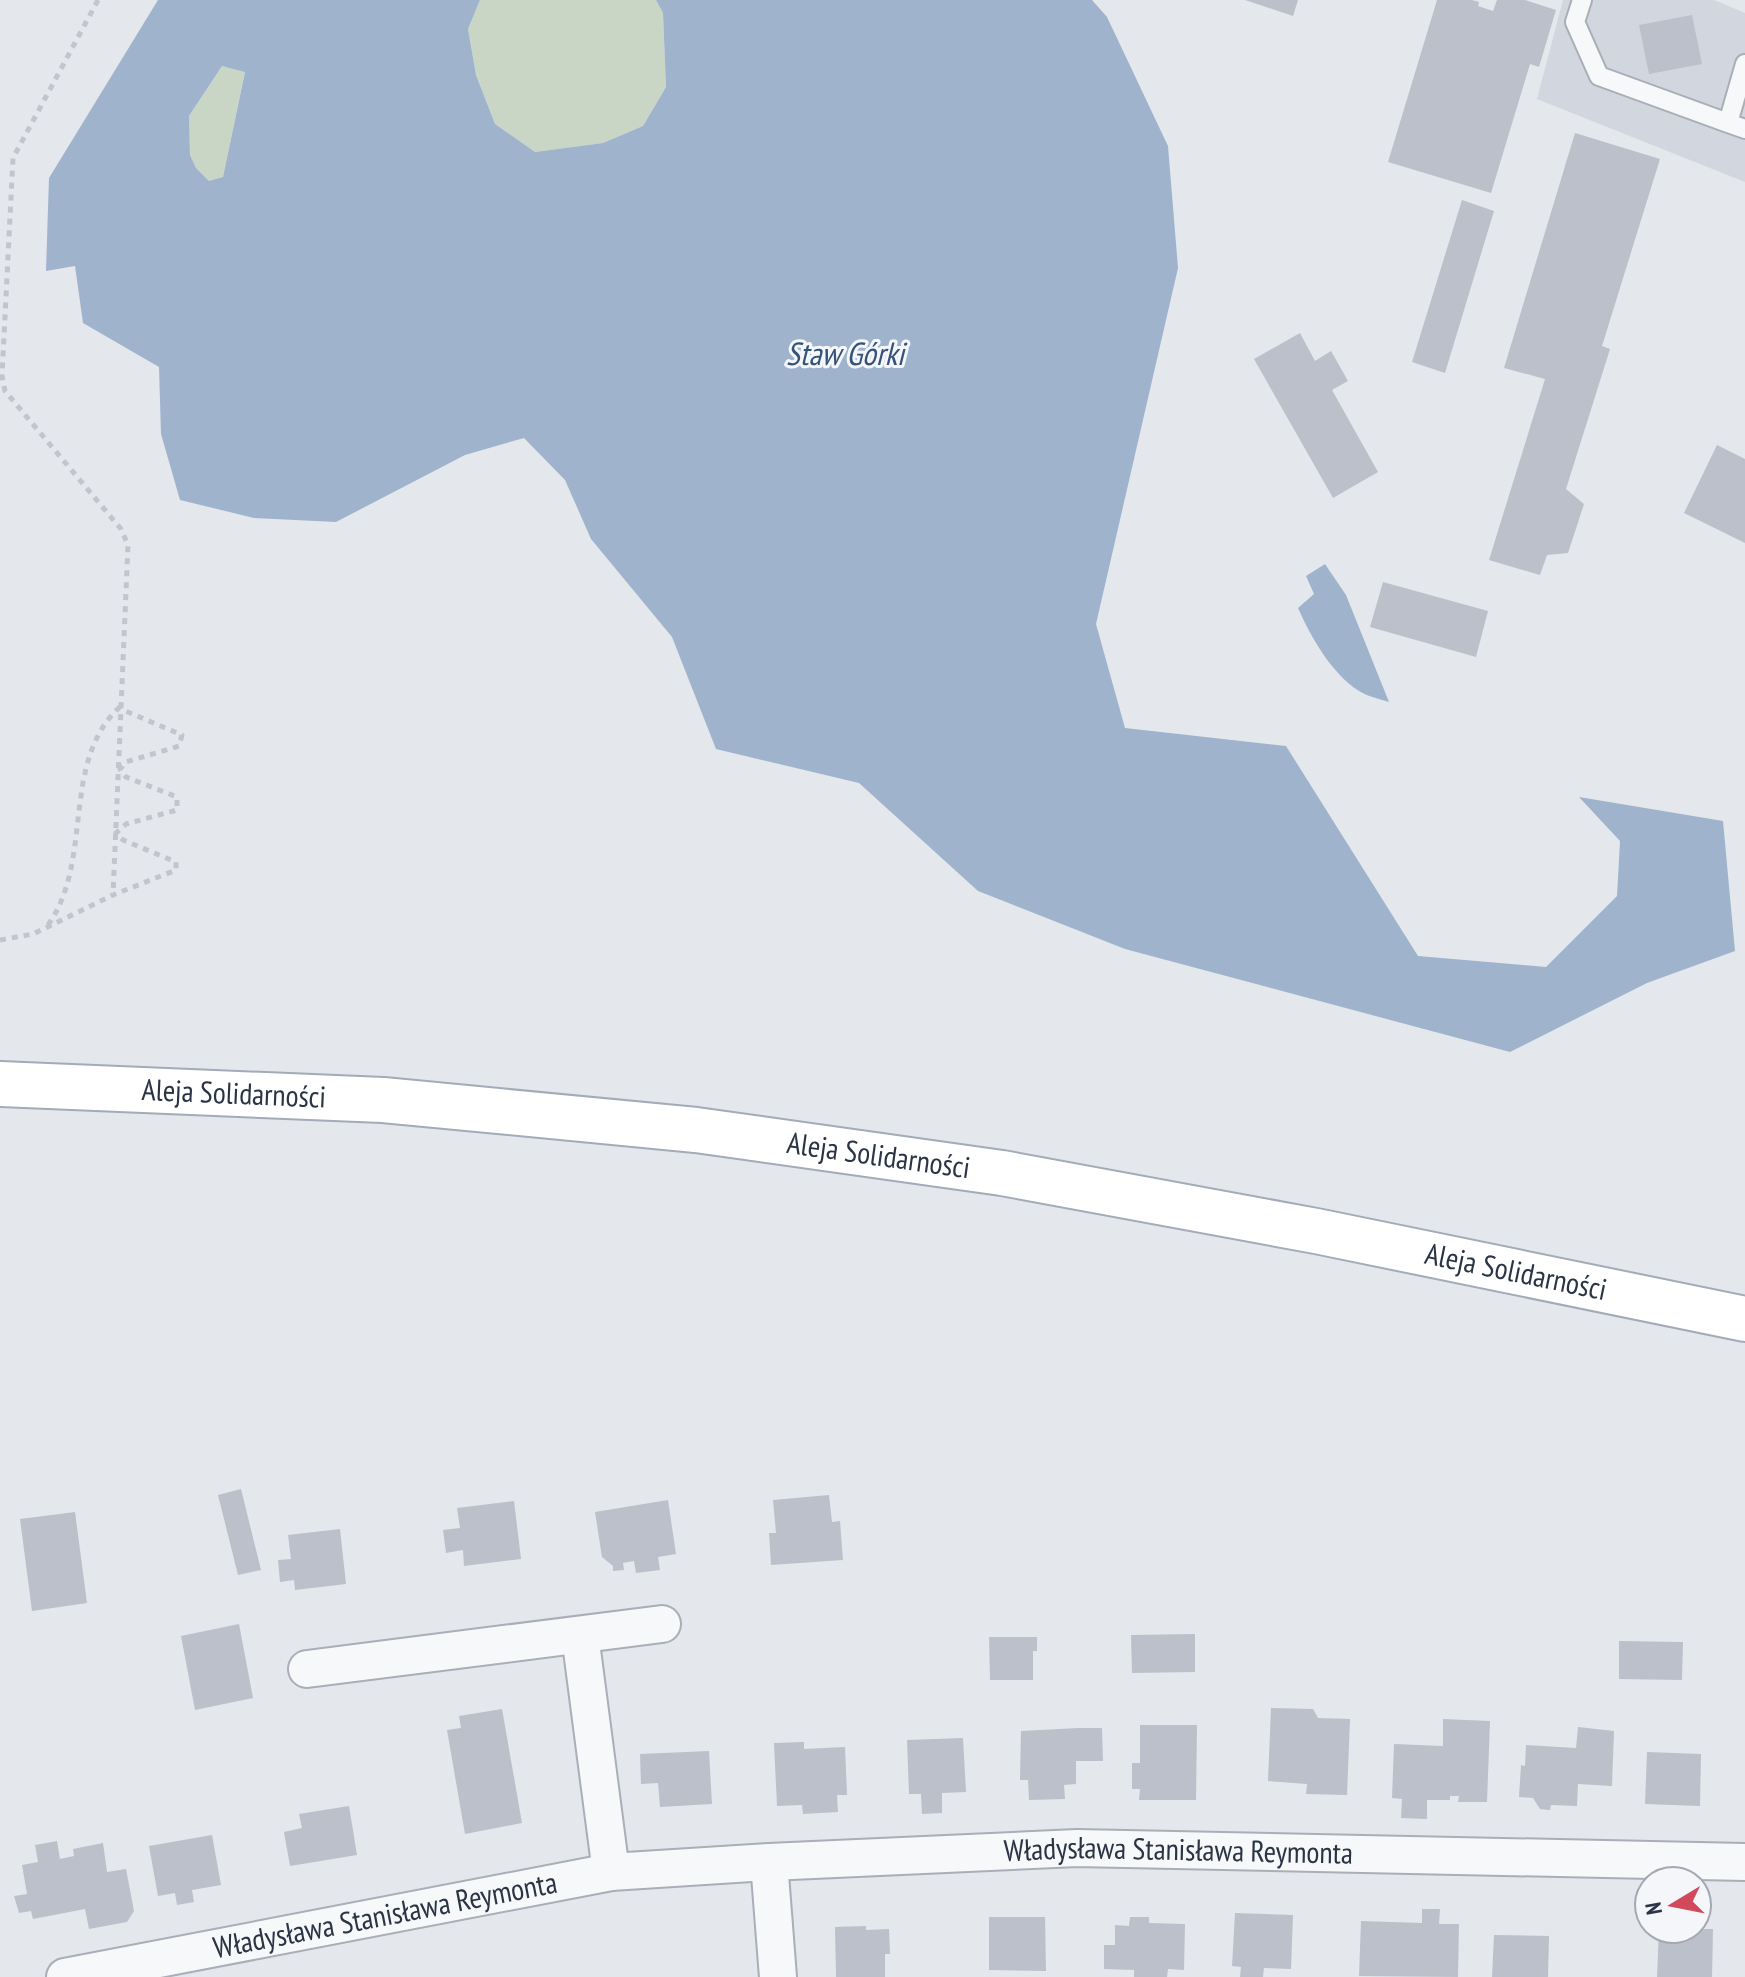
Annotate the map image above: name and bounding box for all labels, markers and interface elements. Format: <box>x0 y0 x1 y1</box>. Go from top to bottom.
water label: Staw Górki <box>786 332 908 374</box>
street label: Aleja Solidarności <box>141 1069 327 1116</box>
street label: Aleja Solidarności <box>785 1122 973 1186</box>
street label: Aleja Solidarności <box>1422 1233 1610 1308</box>
street label: Władysława Stanisława Reymonta <box>1003 1827 1353 1872</box>
street label: Władysława Stanisława Reymonta <box>210 1862 560 1966</box>
north arrow <box>1633 1865 1713 1945</box>
text: N <box>1638 1900 1668 1917</box>

